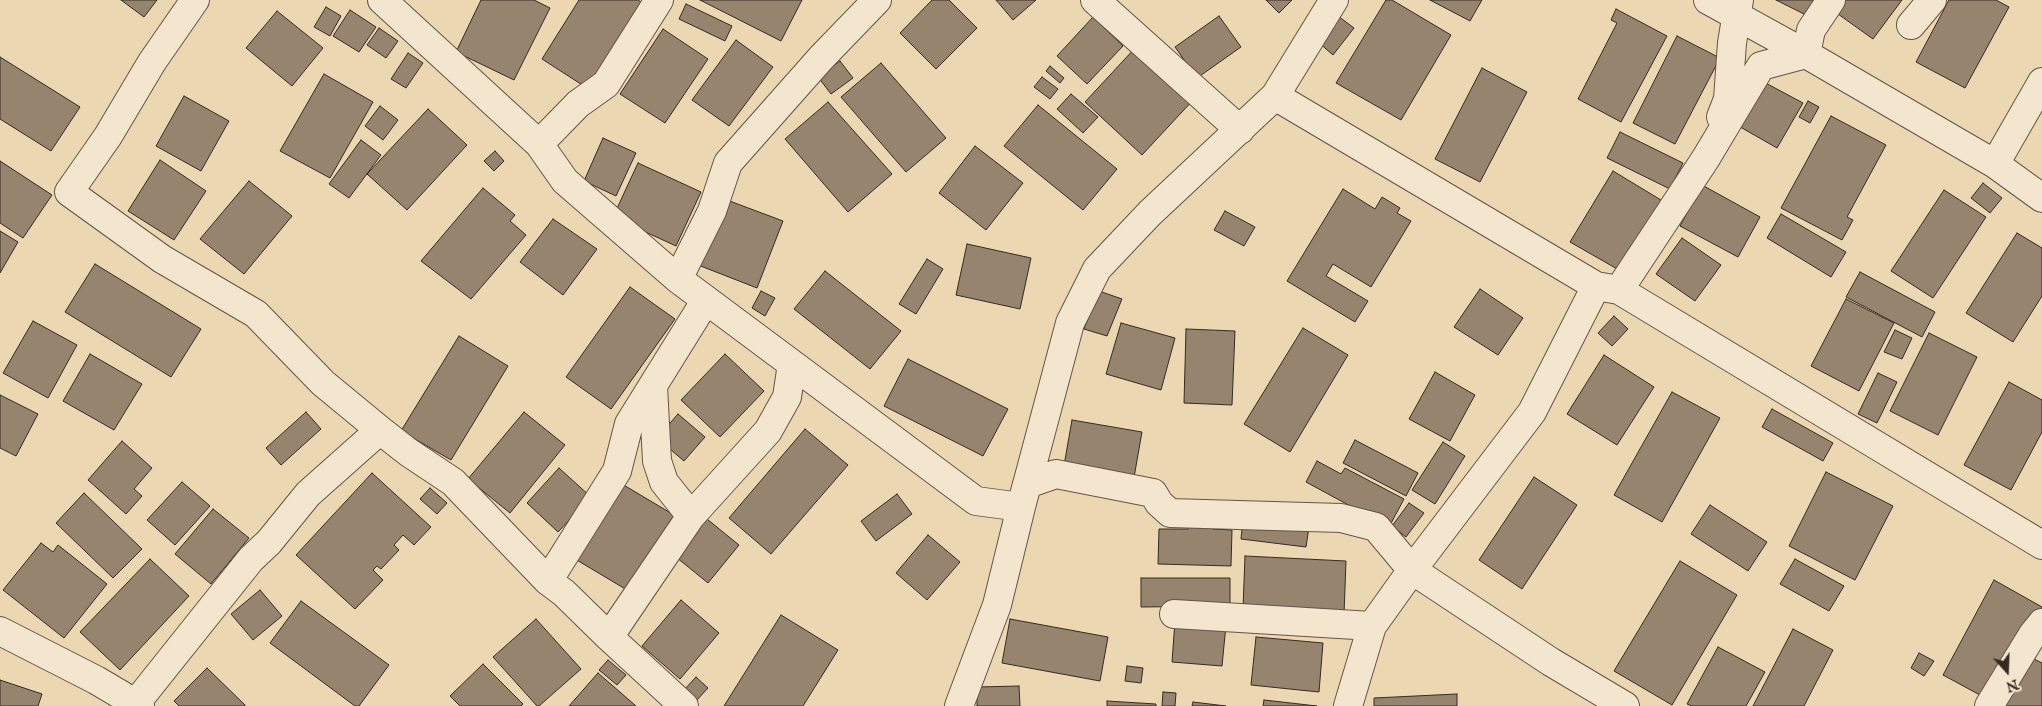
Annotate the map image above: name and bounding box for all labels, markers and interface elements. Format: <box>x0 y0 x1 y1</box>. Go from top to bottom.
north arrow <box>1982 646 2032 696</box>
text: N <box>2003 675 2021 696</box>

